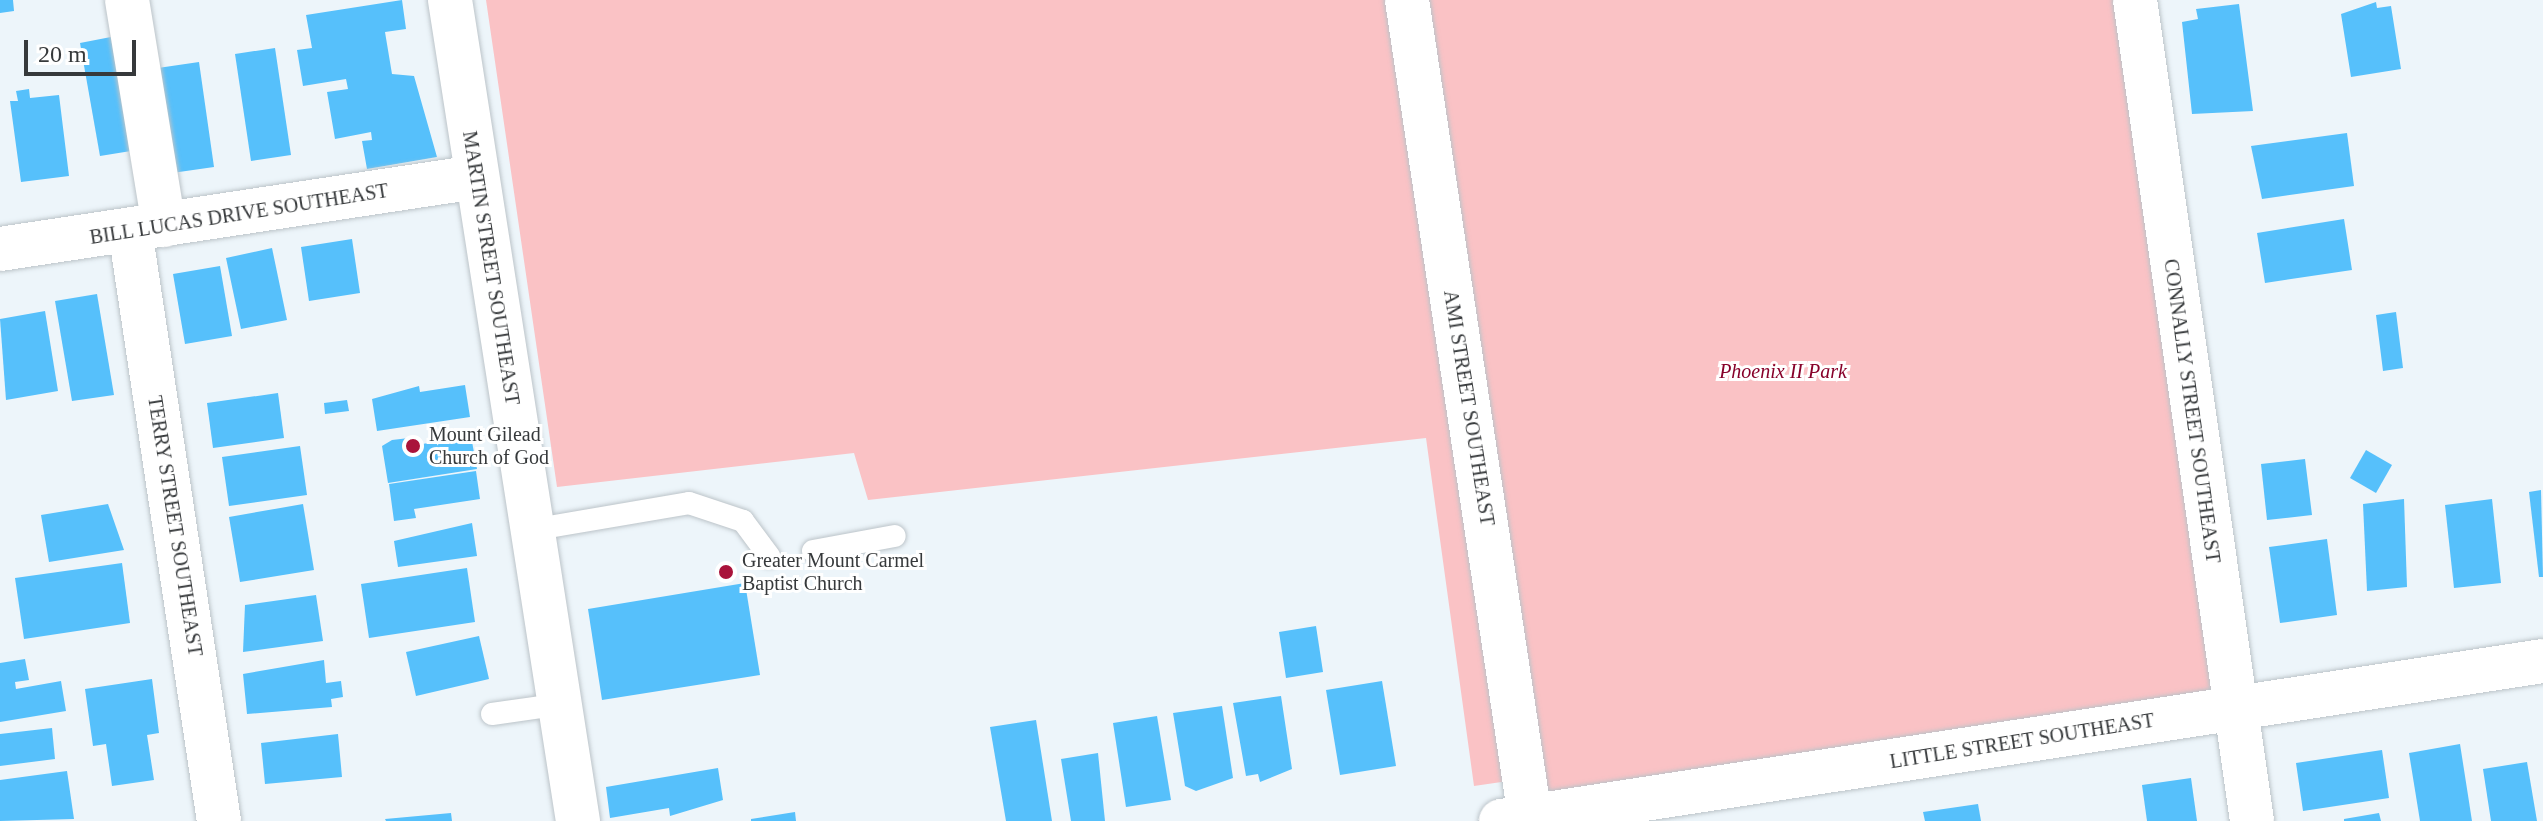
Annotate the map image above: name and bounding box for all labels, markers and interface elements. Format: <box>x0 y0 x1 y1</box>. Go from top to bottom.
scale bar <box>28 24 140 74</box>
text: 20 m <box>38 41 87 67</box>
street label: MARTIN STREET SOUTHEAST <box>457 129 525 407</box>
street label: BILL LUCAS DRIVE SOUTHEAST <box>88 178 390 250</box>
street label: CONNALLY STREET SOUTHEAST <box>2159 257 2225 565</box>
street label: AMI STREET SOUTHEAST <box>1438 288 1500 528</box>
park label: Phoenix II Park <box>1719 359 1847 383</box>
street label: TERRY STREET SOUTHEAST <box>142 394 208 658</box>
place label: Mount Gilead Church of God <box>429 422 549 469</box>
marker: Mount Gilead Church of God <box>404 437 422 455</box>
place label: Greater Mount Carmel Baptist Church <box>742 548 924 595</box>
marker: Greater Mount Carmel Baptist Church <box>717 563 735 581</box>
street label: LITTLE STREET SOUTHEAST <box>1888 708 2156 774</box>

